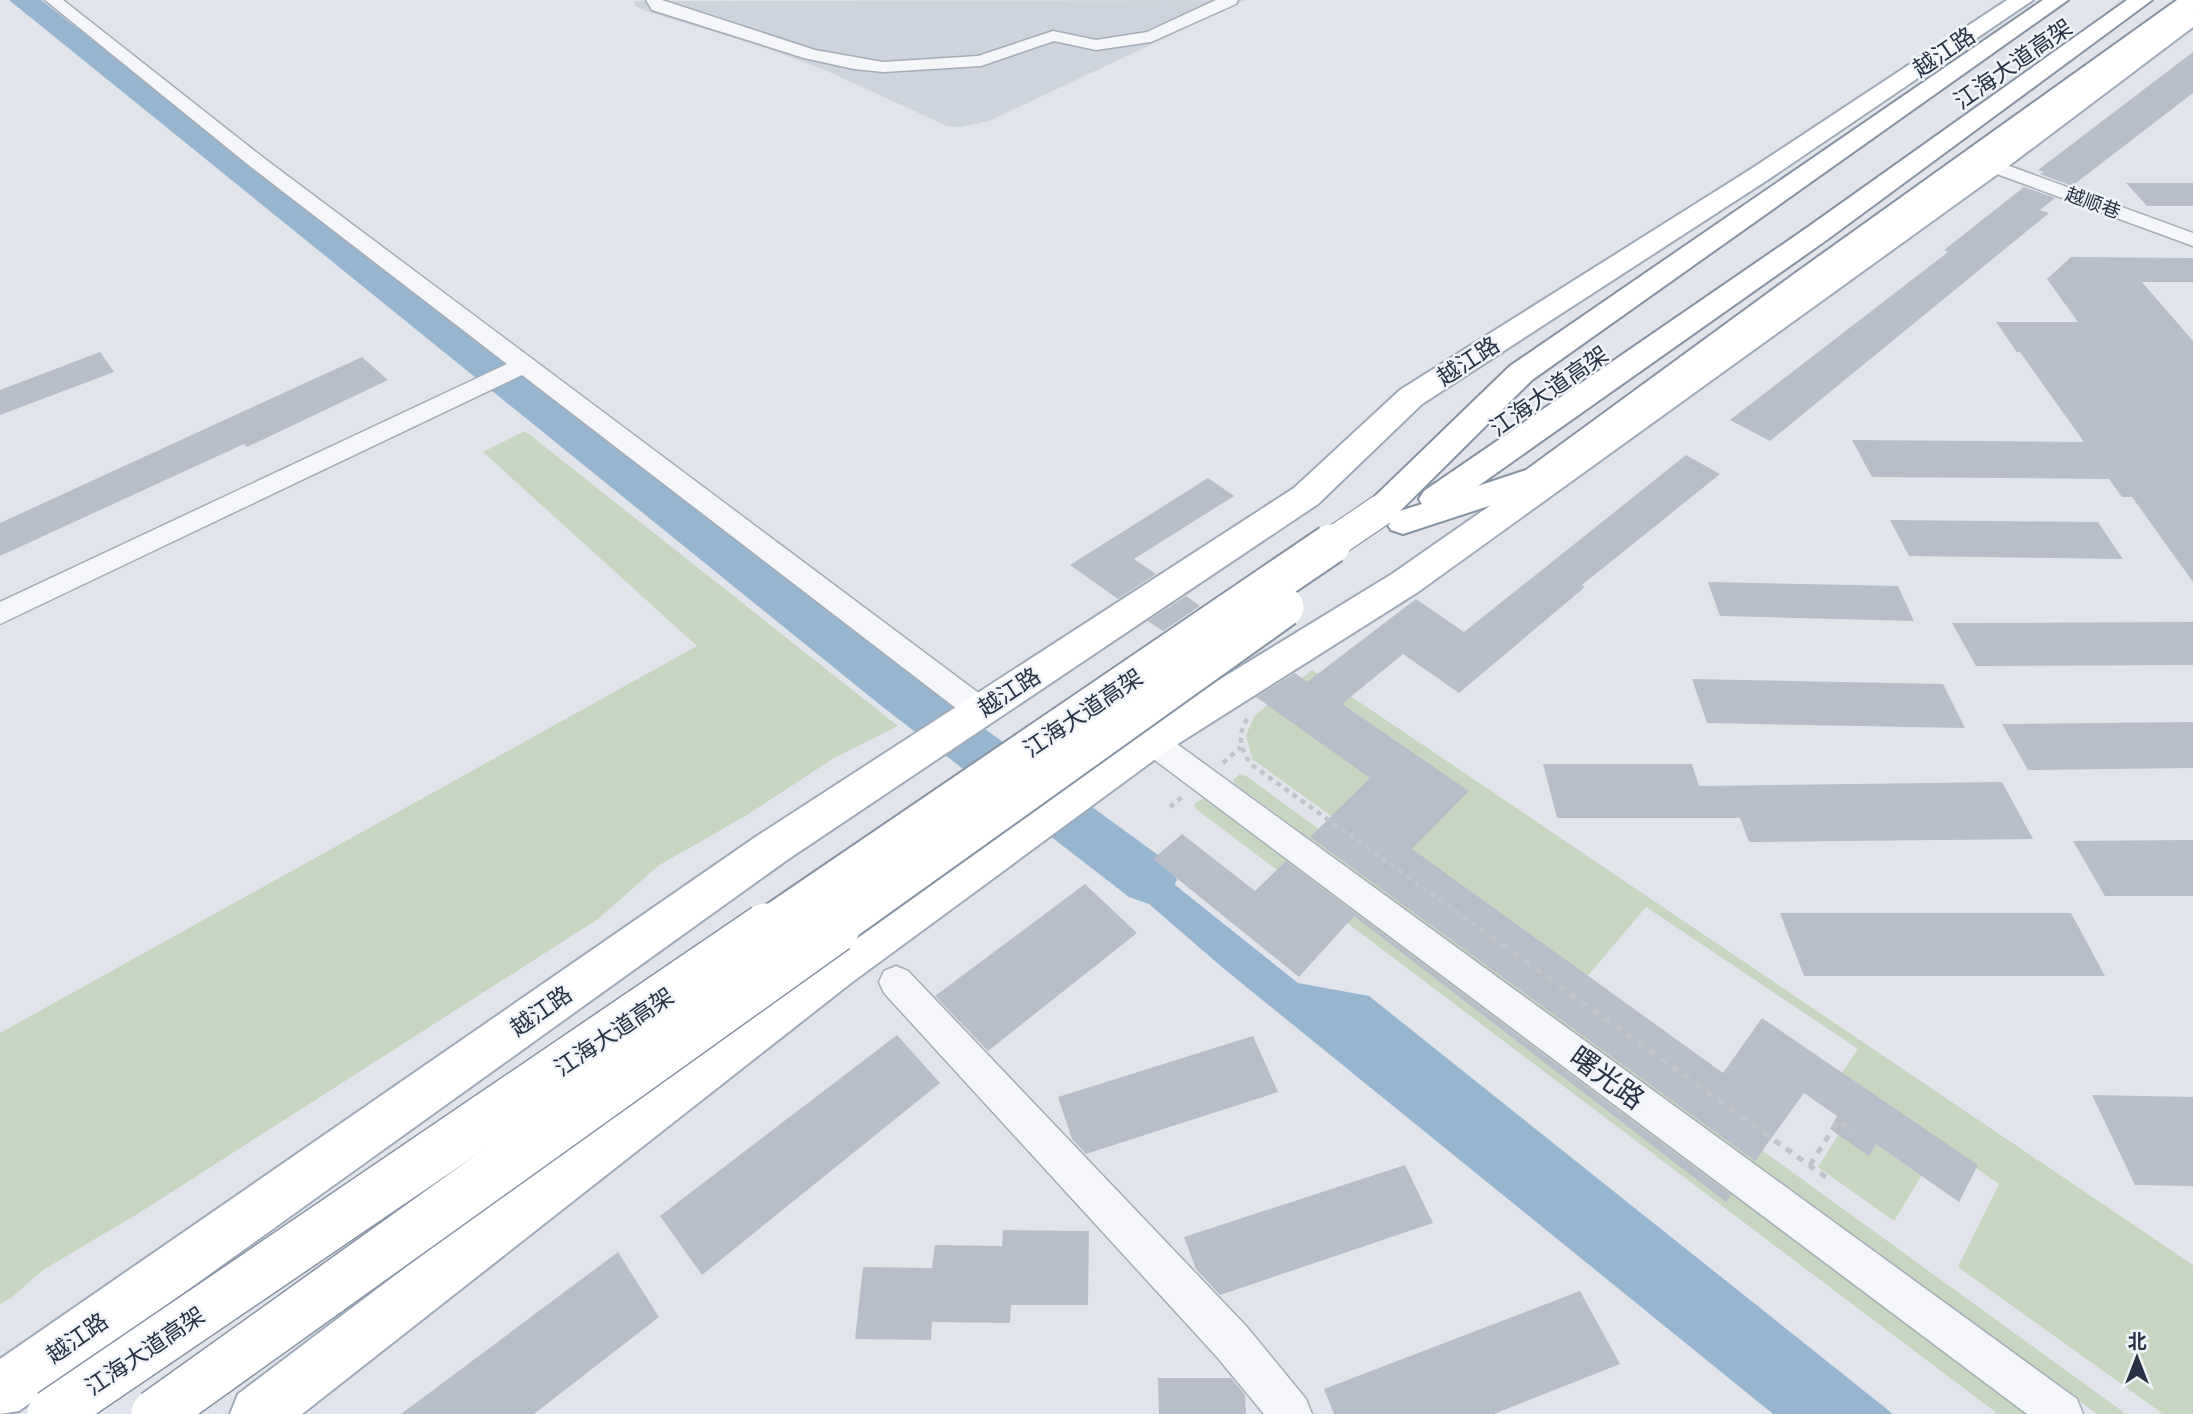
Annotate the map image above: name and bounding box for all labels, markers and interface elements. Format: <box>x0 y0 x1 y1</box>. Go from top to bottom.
street label: 江海大道高架 <box>1949 14 2077 114</box>
street label: 越江路 <box>1908 22 1980 82</box>
street label: 越顺巷 <box>2063 183 2123 223</box>
street label: 越江路 <box>1432 331 1504 391</box>
street label: 江海大道高架 <box>1485 341 1613 441</box>
street label: 越江路 <box>973 662 1045 722</box>
street label: 江海大道高架 <box>1019 664 1147 762</box>
street label: 越江路 <box>505 981 577 1041</box>
street label: 江海大道高架 <box>550 983 678 1081</box>
street label: 曙光路 <box>1564 1041 1650 1115</box>
street label: 江海大道高架 <box>81 1302 209 1400</box>
street label: 越江路 <box>41 1308 113 1368</box>
north arrow <box>2102 1323 2172 1393</box>
text: 北 <box>2127 1331 2147 1352</box>

